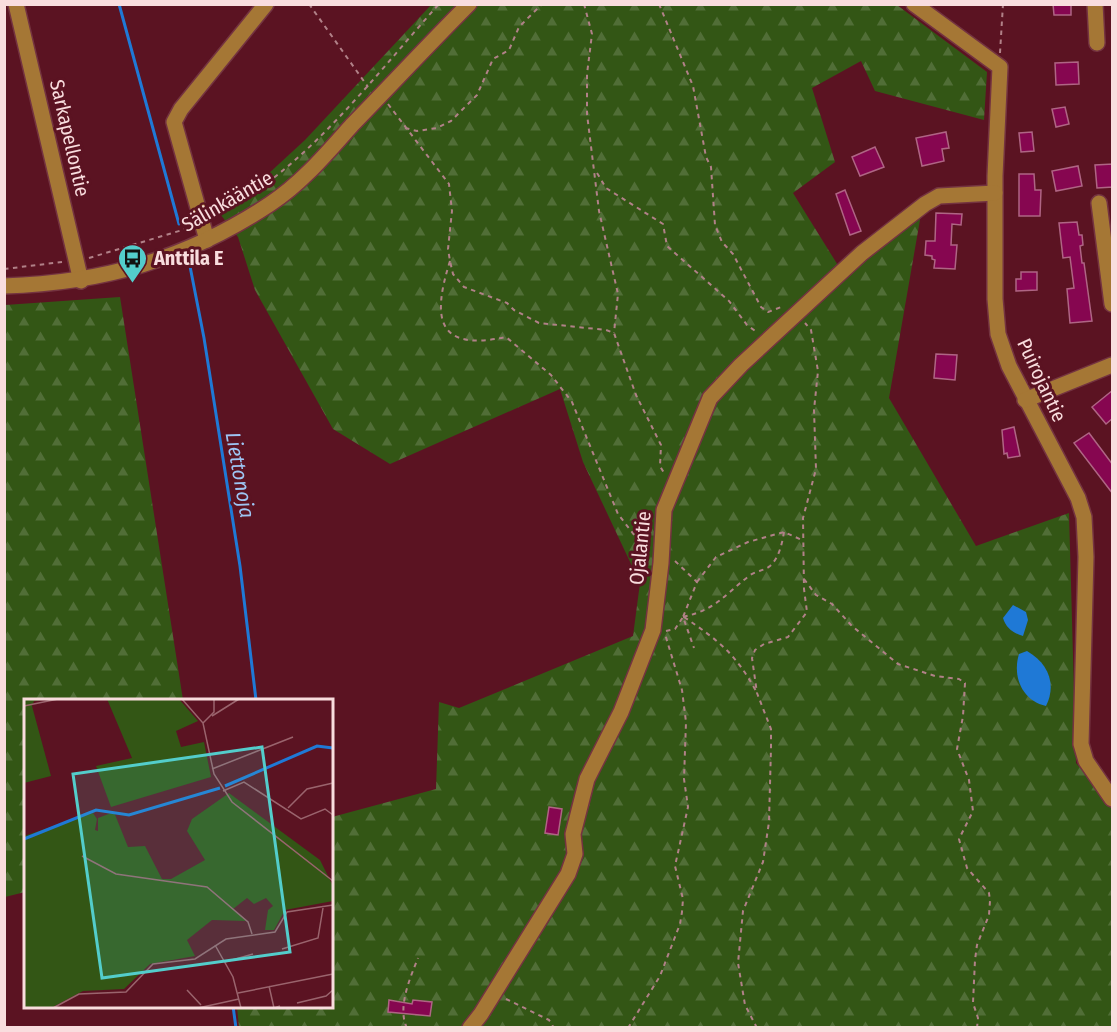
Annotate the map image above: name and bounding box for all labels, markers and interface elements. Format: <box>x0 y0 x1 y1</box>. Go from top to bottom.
street label: Sarkapellontie <box>45 77 95 199</box>
street label: Sälinkääntie <box>177 165 277 237</box>
bus stop icon: Anttila E <box>117 242 149 284</box>
place label: Anttila E <box>153 246 224 270</box>
street label: Puirojantie <box>1012 334 1072 426</box>
water label: Liettonoja <box>220 430 260 520</box>
street label: Ojalantie <box>624 510 656 586</box>
inset map <box>24 699 333 1008</box>

